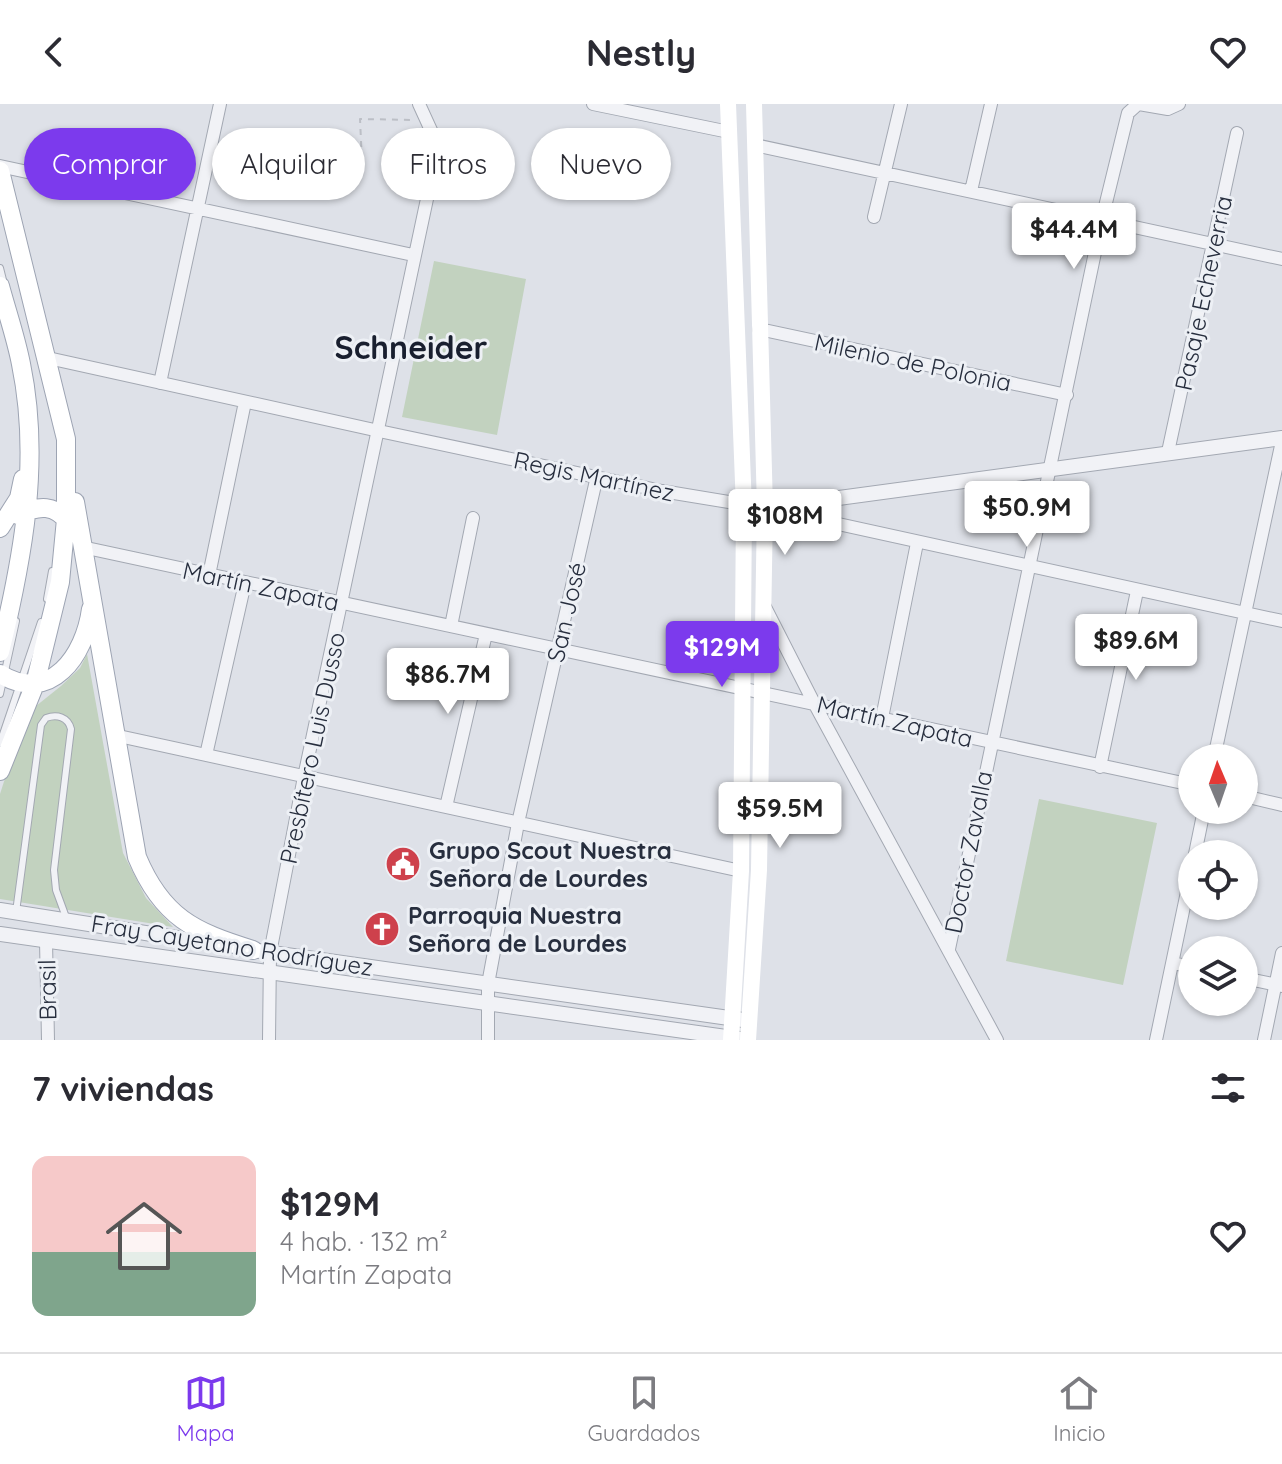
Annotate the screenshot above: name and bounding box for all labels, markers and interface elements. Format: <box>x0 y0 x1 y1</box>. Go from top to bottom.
icon: back <box>32 30 76 74</box>
text: Nestly <box>586 30 696 75</box>
icon: heart <box>1206 30 1250 74</box>
chip: Comprar <box>24 128 196 200</box>
chip: Alquilar <box>212 128 365 200</box>
chip: Filtros <box>381 128 515 200</box>
chip: Nuevo <box>531 128 671 200</box>
street label: Pasaje Echeverria <box>1168 193 1238 393</box>
pin: $44.4M <box>1009 203 1139 271</box>
text: $44.4M <box>1030 212 1118 245</box>
street label: Milenio de Polonia <box>812 326 1014 398</box>
district label: Schneider <box>335 327 488 367</box>
street label: Regis Martínez <box>511 444 677 508</box>
pin: $50.9M <box>962 481 1092 549</box>
pin: $108M <box>729 489 841 557</box>
text: $50.9M <box>983 490 1072 523</box>
text: $108M <box>746 498 824 531</box>
street label: Martín Zapata <box>180 555 342 617</box>
street label: San José <box>540 559 592 665</box>
pin: $89.6M <box>1071 614 1201 682</box>
pin: $129M <box>666 621 778 689</box>
text: $89.6M <box>1093 623 1179 656</box>
street label: Presbítero Luis Dusso <box>273 629 351 867</box>
text: $129M <box>684 630 760 663</box>
pin: $86.7M <box>383 648 513 716</box>
text: $86.7M <box>405 657 491 690</box>
street label: Martín Zapata <box>814 688 976 754</box>
north arrow <box>1178 744 1258 824</box>
map controls <box>1178 744 1258 1016</box>
street label: Doctor Zavalla <box>938 768 998 936</box>
pin: $59.5M <box>715 782 845 850</box>
text: $59.5M <box>737 791 823 824</box>
place label: Grupo Scout Nuestra Señora de Lourdes <box>429 835 672 893</box>
button: locate <box>1178 840 1258 920</box>
public building icon: Grupo Scout Nuestra Señora de Lourdes <box>384 845 422 883</box>
place label: Parroquia Nuestra Señora de Lourdes <box>408 900 627 958</box>
street label: Fray Cayetano Rodríguez <box>89 908 375 982</box>
church icon: Parroquia Nuestra Señora de Lourdes <box>363 910 401 948</box>
button: layers <box>1178 936 1258 1016</box>
street label: Brasil <box>31 959 63 1021</box>
icon: filters <box>1206 1066 1250 1110</box>
text: 7 viviendas <box>32 1067 214 1110</box>
text: $129M <box>280 1182 380 1225</box>
icon: home <box>96 1188 192 1284</box>
icon: heart <box>1206 1214 1250 1258</box>
text: 4 hab. · 132 m² <box>280 1225 448 1258</box>
text: Martín Zapata <box>280 1258 452 1291</box>
tab: Mapa <box>176 1371 235 1447</box>
tab: Guardados <box>588 1371 700 1447</box>
tab: Inicio <box>1053 1371 1106 1447</box>

